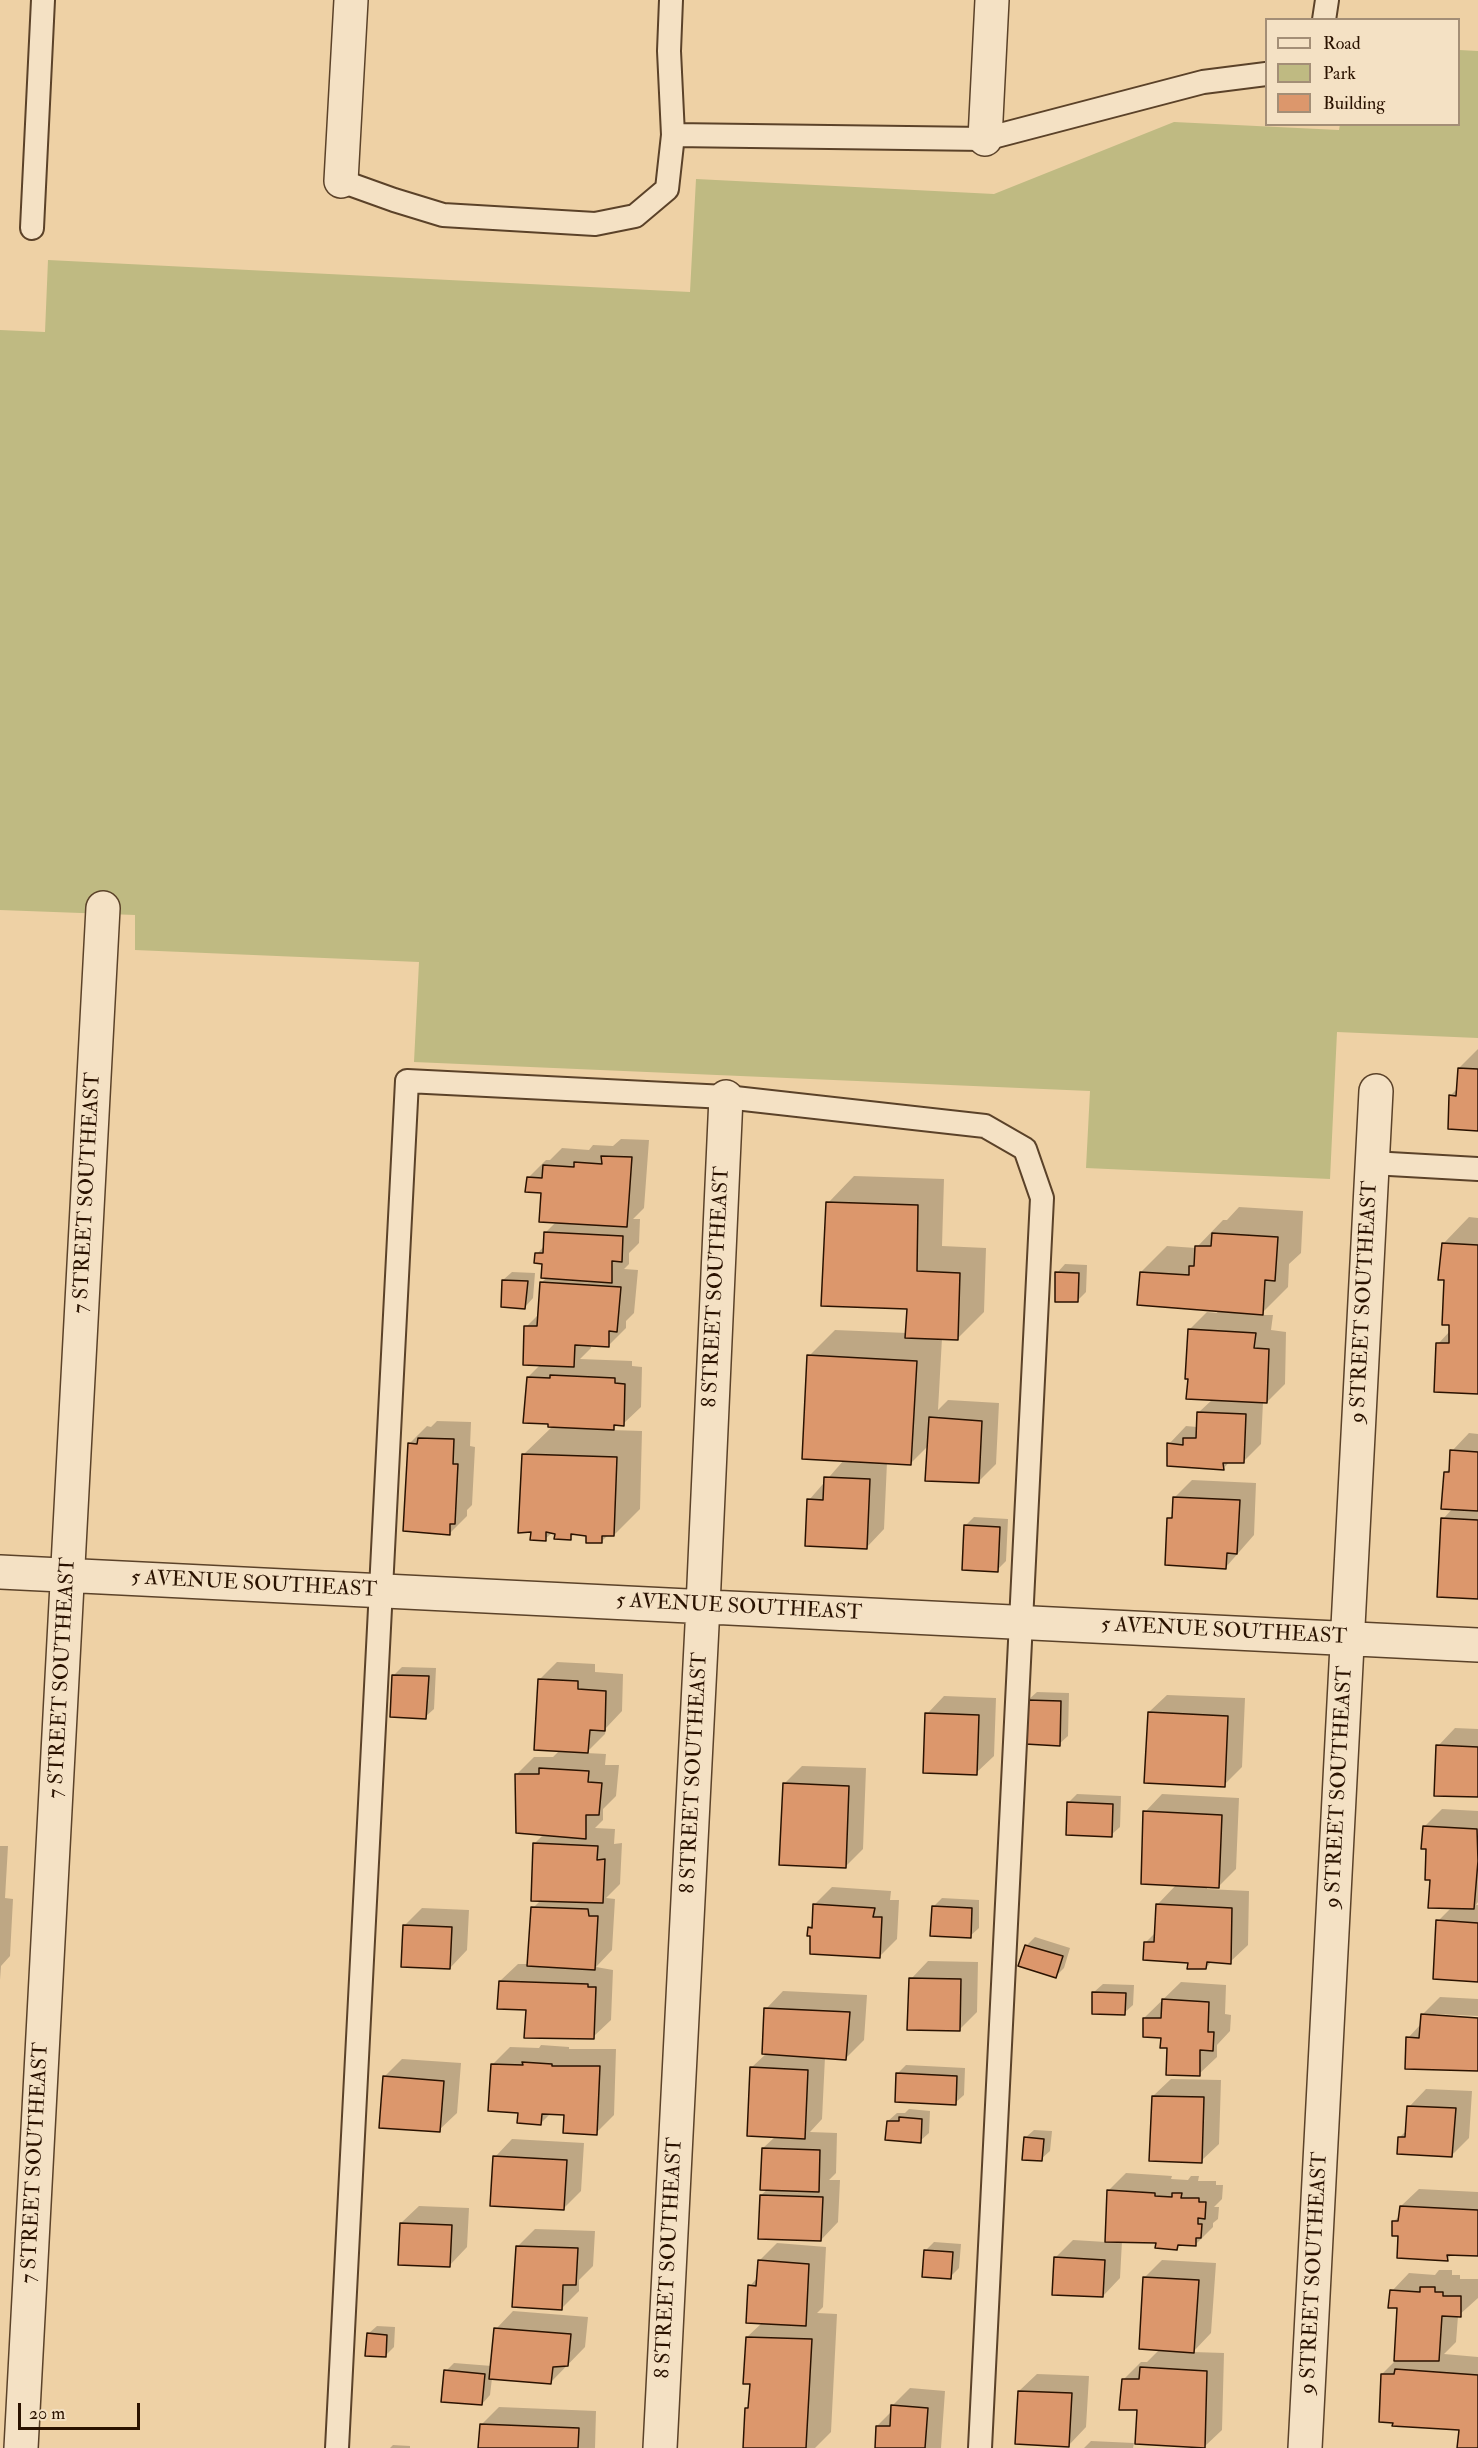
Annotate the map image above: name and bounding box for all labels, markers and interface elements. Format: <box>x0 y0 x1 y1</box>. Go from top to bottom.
legend <box>1265 18 1460 126</box>
text: Road <box>1323 32 1361 55</box>
text: Park <box>1323 62 1356 85</box>
text: Building <box>1323 92 1385 115</box>
street label: 7 STREET SOUTHEAST <box>69 1072 107 1314</box>
street label: 8 STREET SOUTHEAST <box>698 1166 736 1408</box>
street label: 9 STREET SOUTHEAST <box>1346 1180 1384 1424</box>
street label: 7 STREET SOUTHEAST <box>44 1557 82 1799</box>
street label: 5 AVENUE SOUTHEAST <box>130 1566 378 1604</box>
street label: 5 AVENUE SOUTHEAST <box>615 1589 863 1627</box>
street label: 5 AVENUE SOUTHEAST <box>1100 1613 1348 1651</box>
street label: 8 STREET SOUTHEAST <box>676 1652 714 1894</box>
street label: 9 STREET SOUTHEAST <box>1321 1665 1359 1909</box>
street label: 7 STREET SOUTHEAST <box>17 2042 55 2284</box>
street label: 8 STREET SOUTHEAST <box>651 2137 689 2379</box>
street label: 9 STREET SOUTHEAST <box>1296 2151 1334 2395</box>
scale bar <box>21 2391 142 2429</box>
text: 20 m <box>29 2402 65 2425</box>

